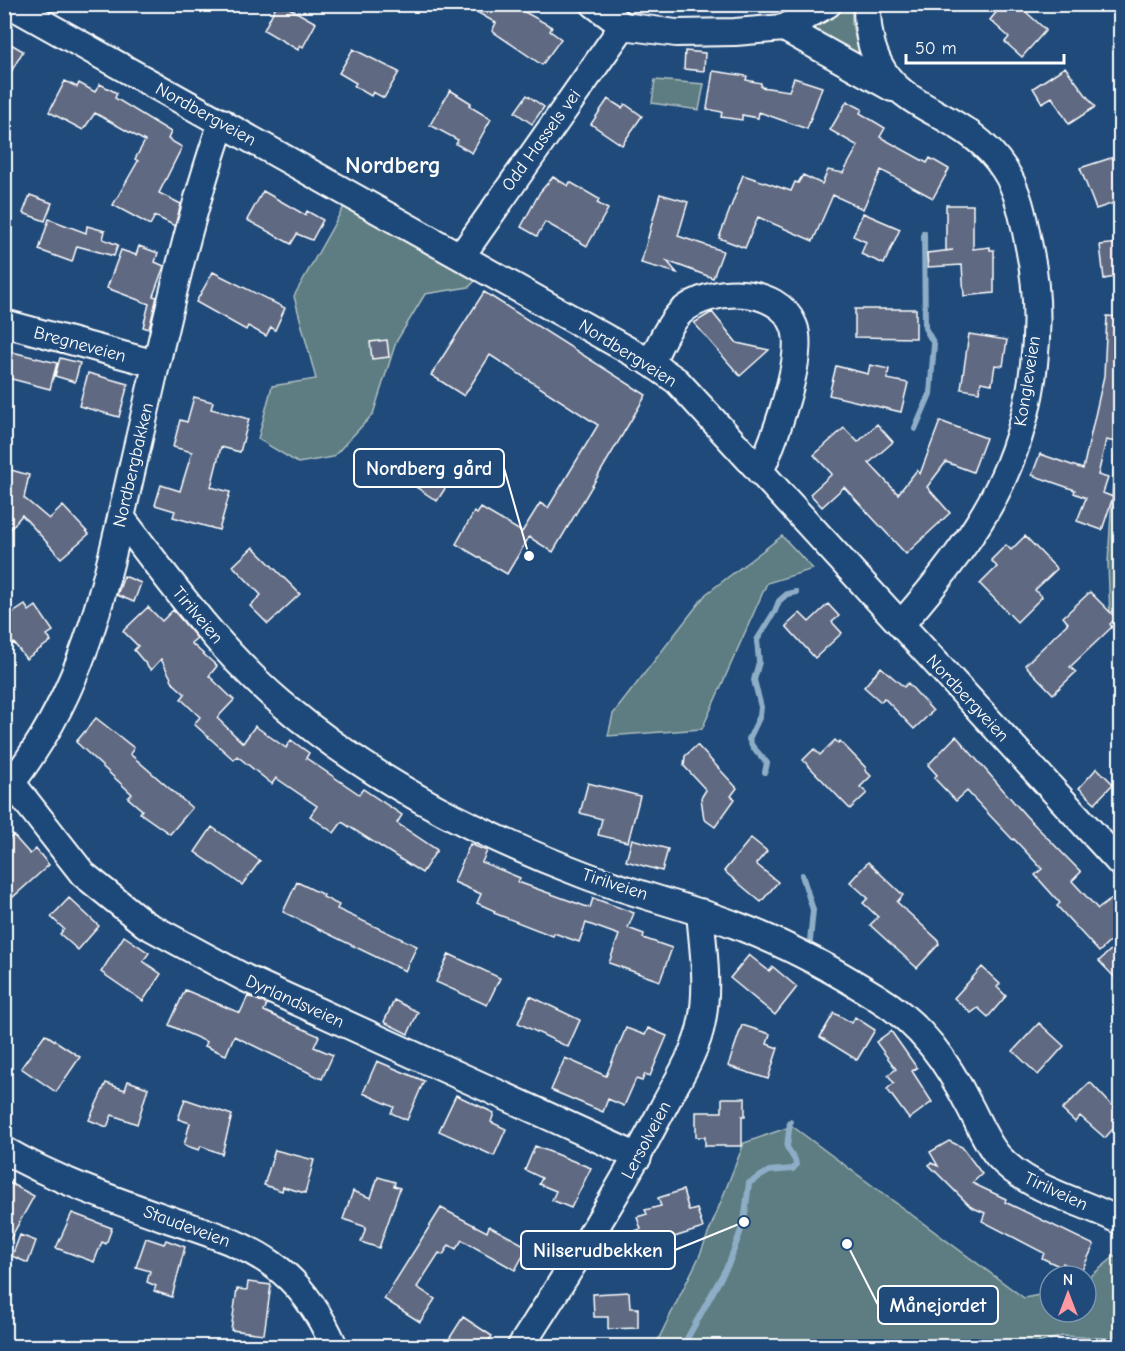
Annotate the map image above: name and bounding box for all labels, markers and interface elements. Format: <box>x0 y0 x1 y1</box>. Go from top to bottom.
scale bar <box>906 27 1064 65</box>
text: 50 m <box>915 38 957 59</box>
street label: Nordbergveien <box>152 78 260 151</box>
street label: Odd Hassels vei <box>497 85 585 195</box>
district label: Nordberg <box>345 151 441 179</box>
street label: Nordbergveien <box>575 315 681 392</box>
street label: Bregneveien <box>31 322 128 367</box>
street label: Kongleveien <box>1010 334 1045 428</box>
street label: Nordbergbakken <box>109 401 158 529</box>
callout: Nordberg gård <box>354 449 504 487</box>
text: Nordberg gård <box>366 457 492 480</box>
street label: Tirilveien <box>168 583 227 648</box>
street label: Nordbergveien <box>922 650 1013 746</box>
street label: Tirilveien <box>579 864 650 905</box>
street label: Dyrlandsveien <box>242 970 347 1033</box>
street label: Lersolveien <box>617 1098 676 1183</box>
street label: Tirilveien <box>1021 1168 1091 1215</box>
street label: Staudeveien <box>141 1201 233 1252</box>
callout: Nilserudbekken <box>521 1231 675 1269</box>
text: Nilserudbekken <box>533 1239 663 1262</box>
north arrow <box>1038 1264 1098 1324</box>
text: N <box>1063 1271 1073 1289</box>
callout: Månejordet <box>878 1286 998 1324</box>
text: Månejordet <box>890 1294 987 1317</box>

